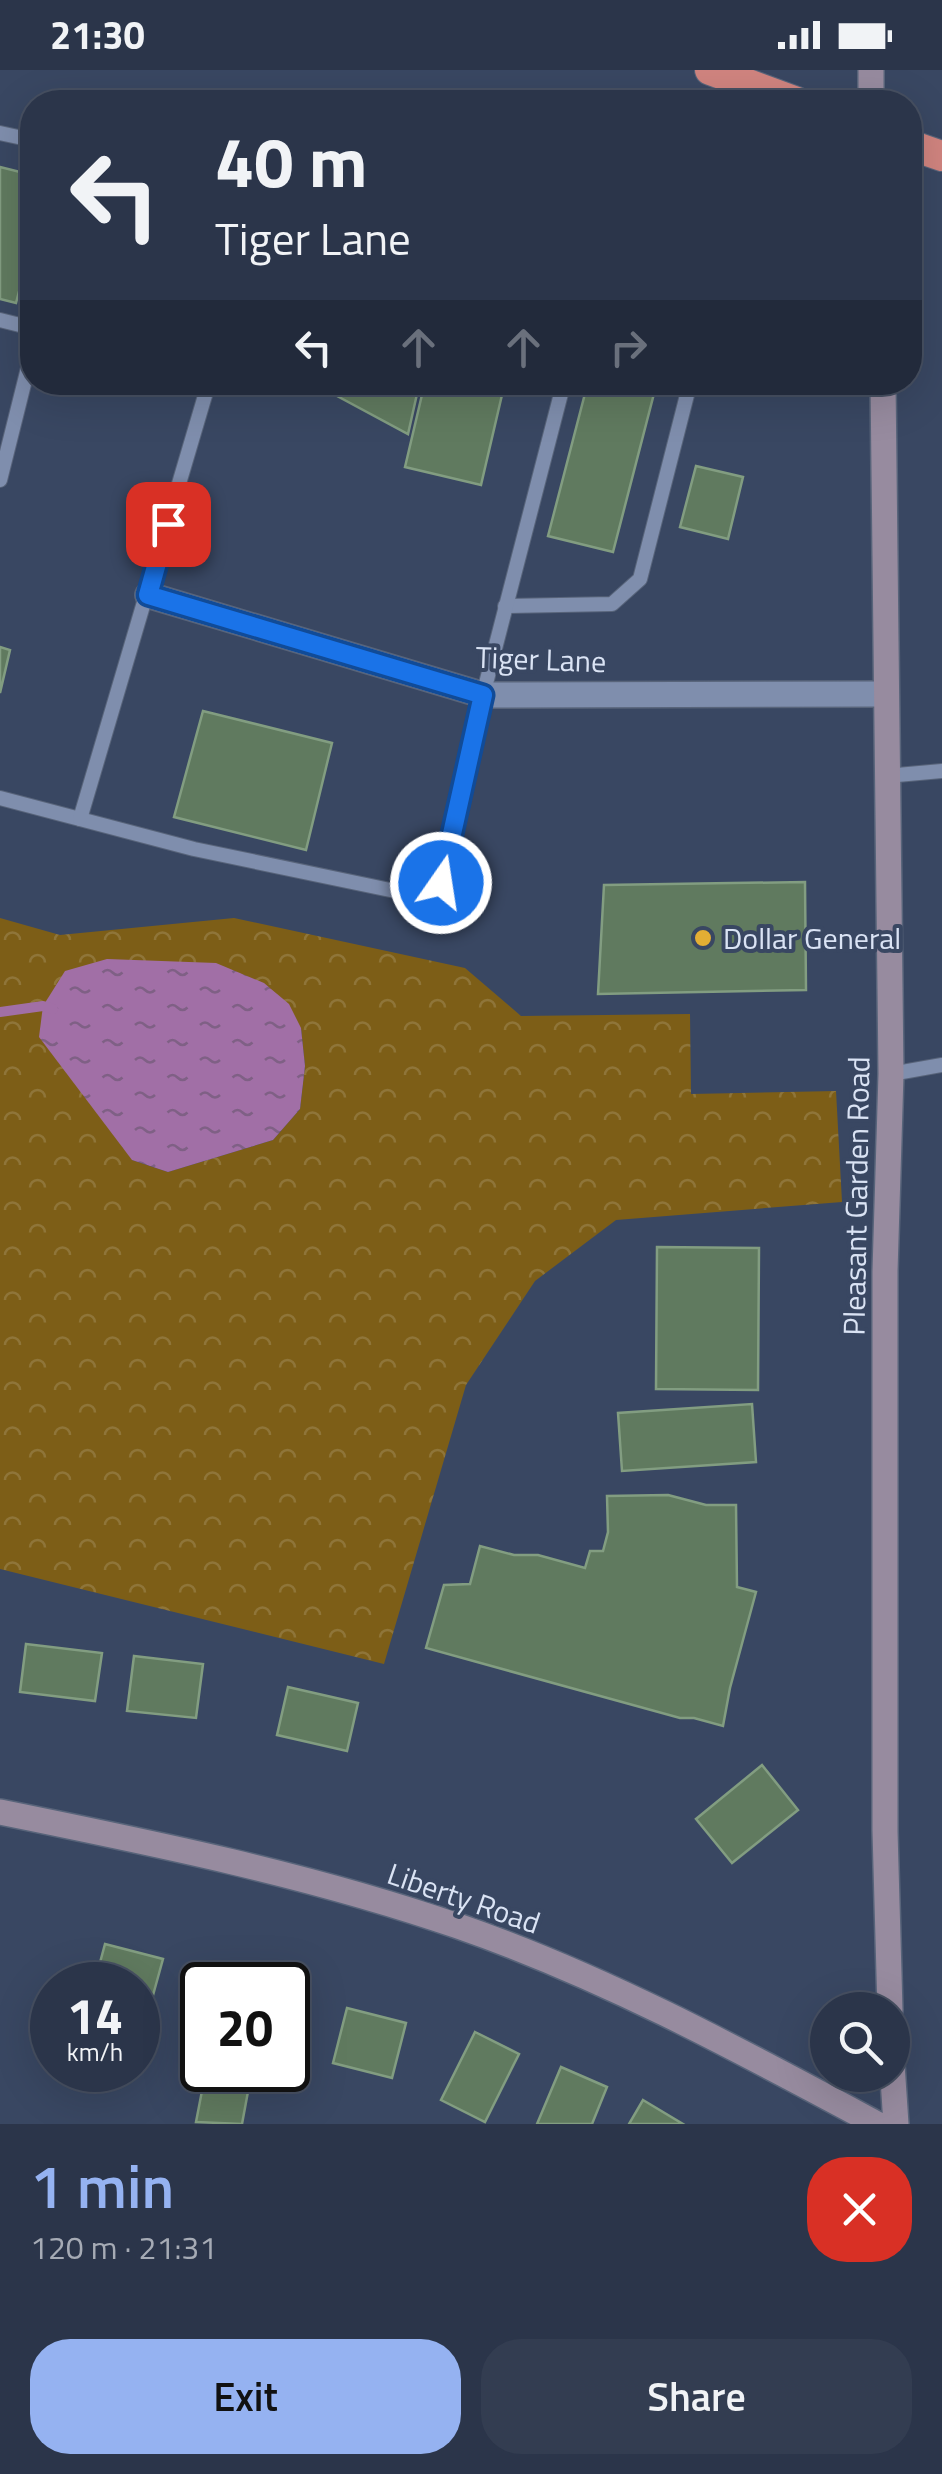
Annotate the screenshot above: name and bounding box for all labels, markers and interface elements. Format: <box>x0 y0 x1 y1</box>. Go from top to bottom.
text: 21:30 <box>50 6 145 64</box>
text: 40 m <box>215 108 368 214</box>
icon: left <box>50 130 180 260</box>
text: Tiger Lane <box>215 204 411 272</box>
icon: left <box>286 320 341 375</box>
icon: ahead <box>391 320 446 375</box>
icon: ahead <box>496 320 551 375</box>
icon: right <box>601 320 656 375</box>
pin <box>126 482 211 567</box>
icon: arrive <box>141 497 196 552</box>
street label: Tiger Lane <box>475 634 607 684</box>
position arrow <box>389 831 493 935</box>
place label: Dollar General <box>723 915 901 961</box>
marker: Dollar General <box>692 927 714 949</box>
street label: Pleasant Garden Road <box>831 1056 881 1336</box>
street label: Liberty Road <box>381 1850 547 1946</box>
speed limit sign: 20 <box>180 1962 310 2092</box>
text: 14 <box>67 1977 123 2053</box>
map controls <box>810 1992 910 2092</box>
button: search <box>810 1992 910 2092</box>
text: km/h <box>67 2033 123 2071</box>
text: 1 min <box>30 2140 174 2231</box>
button: close <box>807 2157 912 2262</box>
text: 120 m · 21:31 <box>30 2223 217 2271</box>
button: Exit <box>30 2339 461 2454</box>
button: Share <box>481 2339 912 2454</box>

